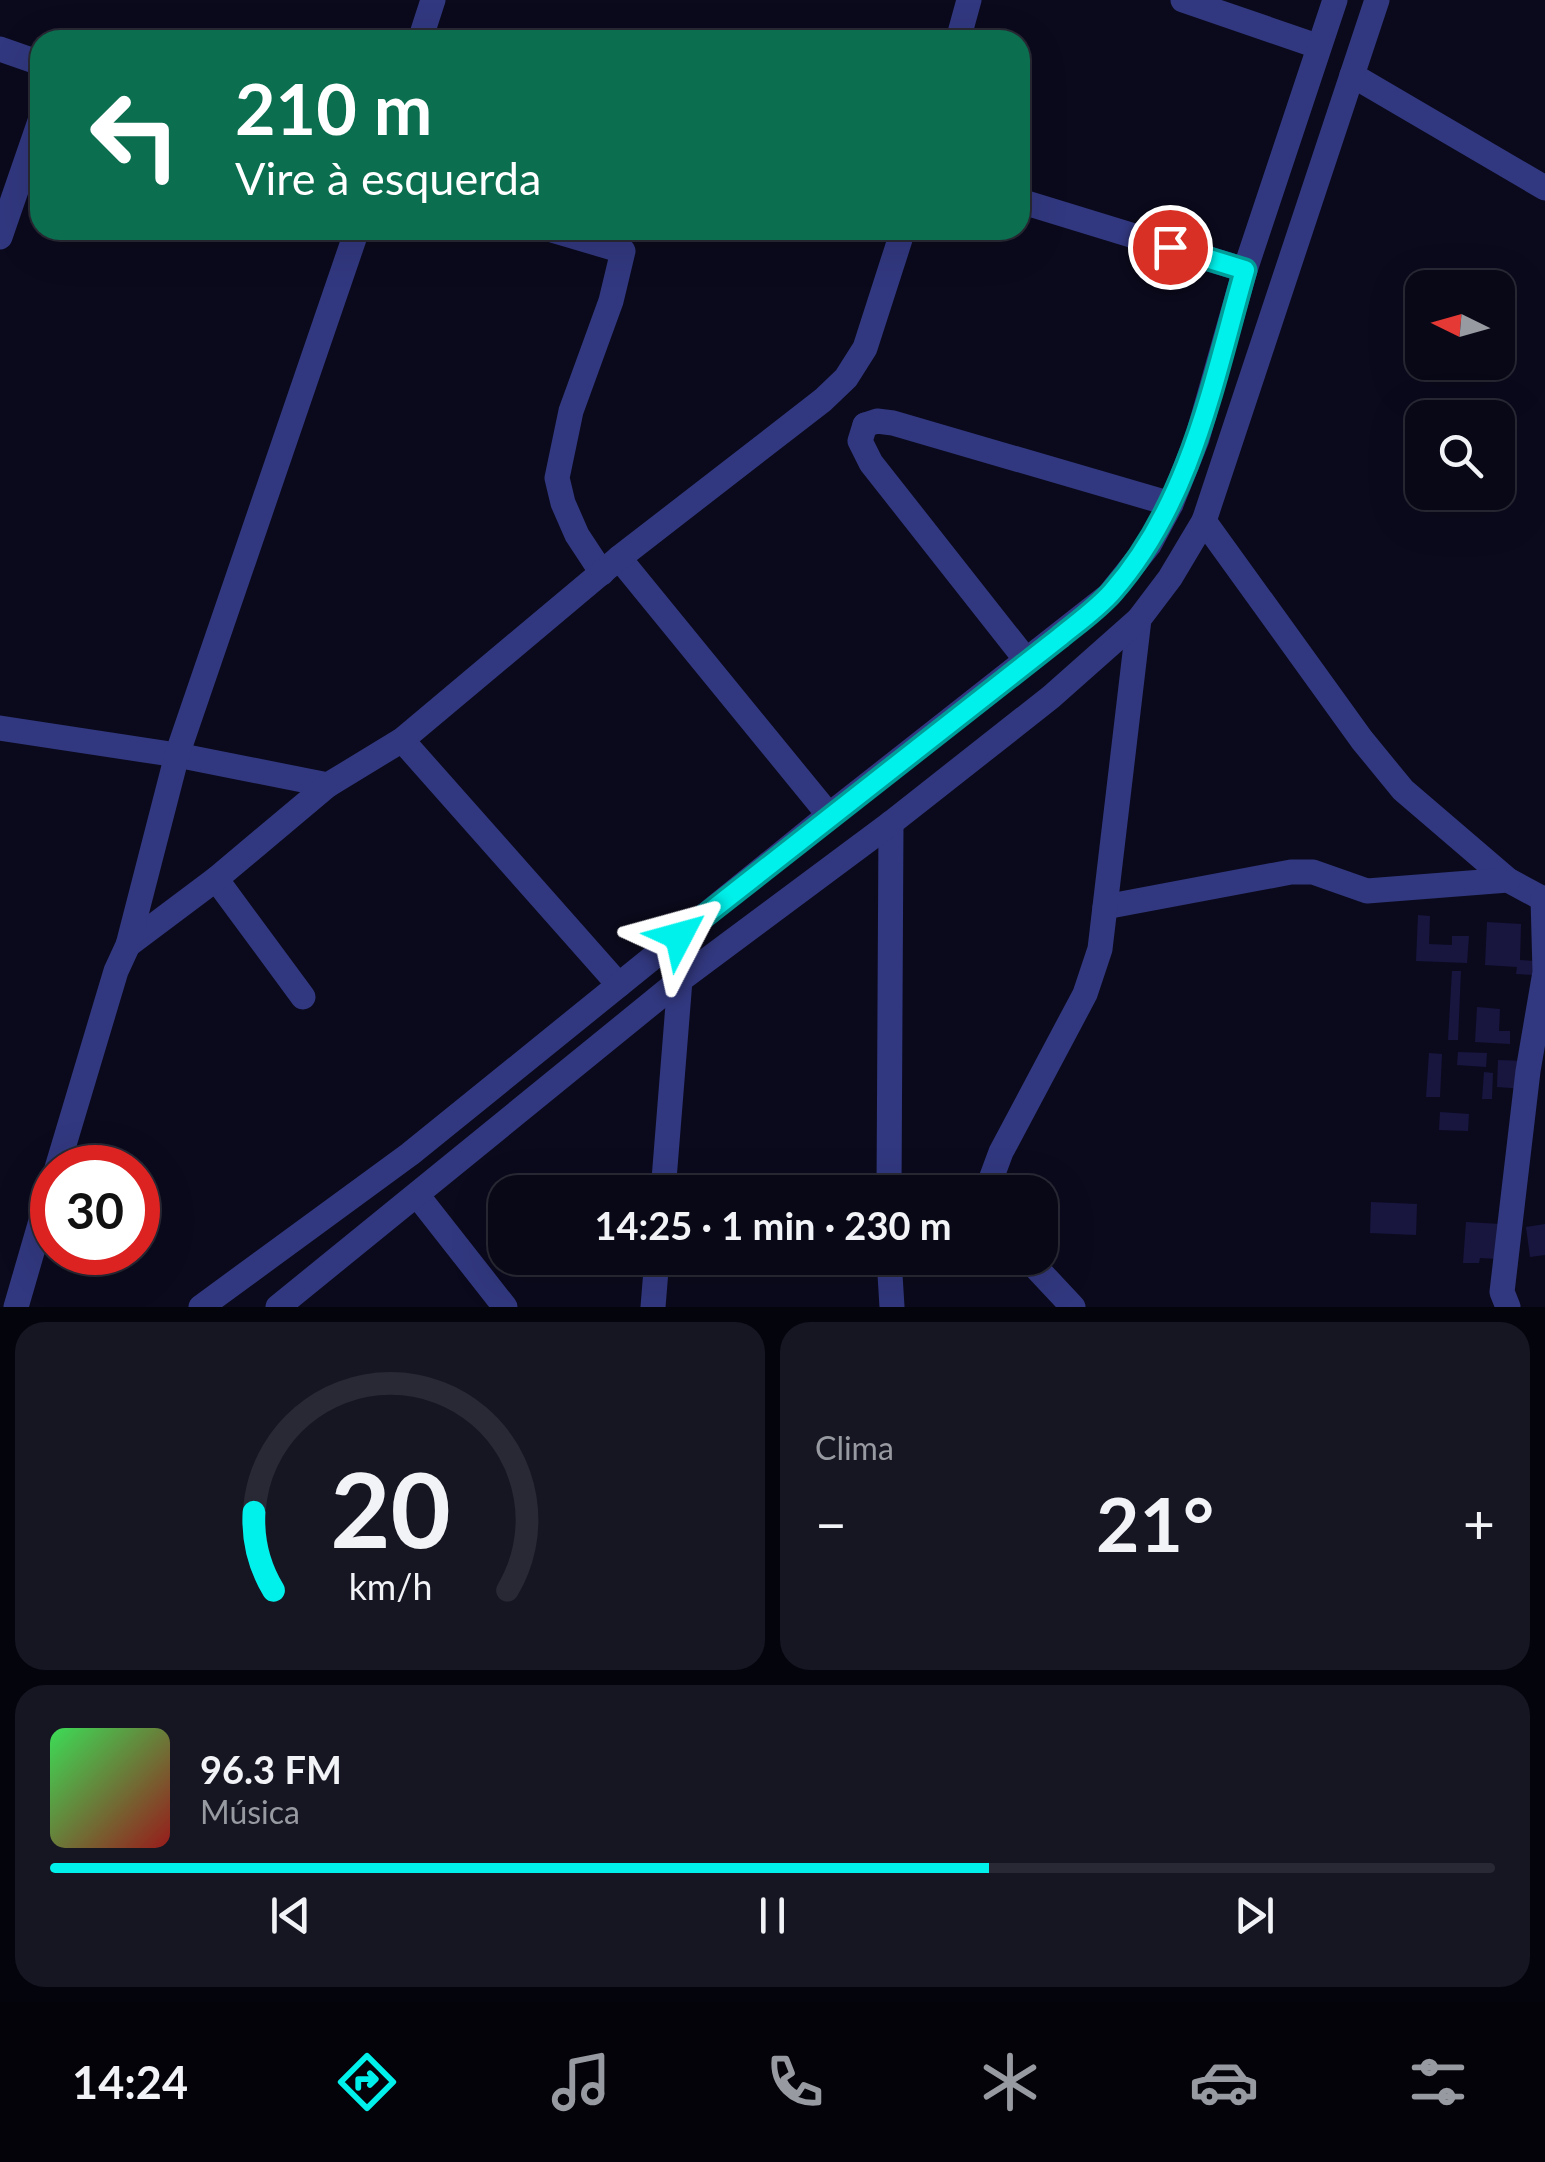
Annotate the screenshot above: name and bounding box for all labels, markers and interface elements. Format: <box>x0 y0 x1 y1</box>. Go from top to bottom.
text: 210 m <box>235 66 432 150</box>
icon: left <box>70 70 200 200</box>
text: Vire à esquerda <box>235 151 541 205</box>
pin <box>1128 205 1213 290</box>
icon: arrive <box>1143 220 1198 275</box>
north arrow <box>1405 270 1515 380</box>
map controls <box>1405 270 1515 510</box>
button: search <box>1405 400 1515 510</box>
position arrow <box>627 884 731 988</box>
speed limit sign: 30 <box>30 1145 160 1275</box>
text: 14:25 · 1 min · 230 m <box>594 1202 952 1248</box>
text: Clima <box>815 1428 894 1467</box>
text: 20 <box>330 1445 450 1570</box>
text: 21° <box>1096 1478 1214 1568</box>
text: − <box>815 1490 847 1556</box>
text: + <box>1463 1490 1495 1556</box>
text: km/h <box>348 1565 432 1608</box>
text: 96.3 FM <box>200 1746 342 1792</box>
text: Música <box>200 1792 300 1831</box>
icon: previous <box>263 1888 318 1943</box>
icon: pause <box>745 1888 800 1943</box>
icon: next <box>1227 1888 1282 1943</box>
icon: directions <box>332 2047 402 2117</box>
icon: music <box>546 2047 616 2117</box>
icon: phone <box>760 2047 830 2117</box>
icon: climate <box>975 2047 1045 2117</box>
icon: car <box>1189 2047 1259 2117</box>
icon: filters <box>1403 2047 1473 2117</box>
text: 14:24 <box>72 2055 188 2109</box>

